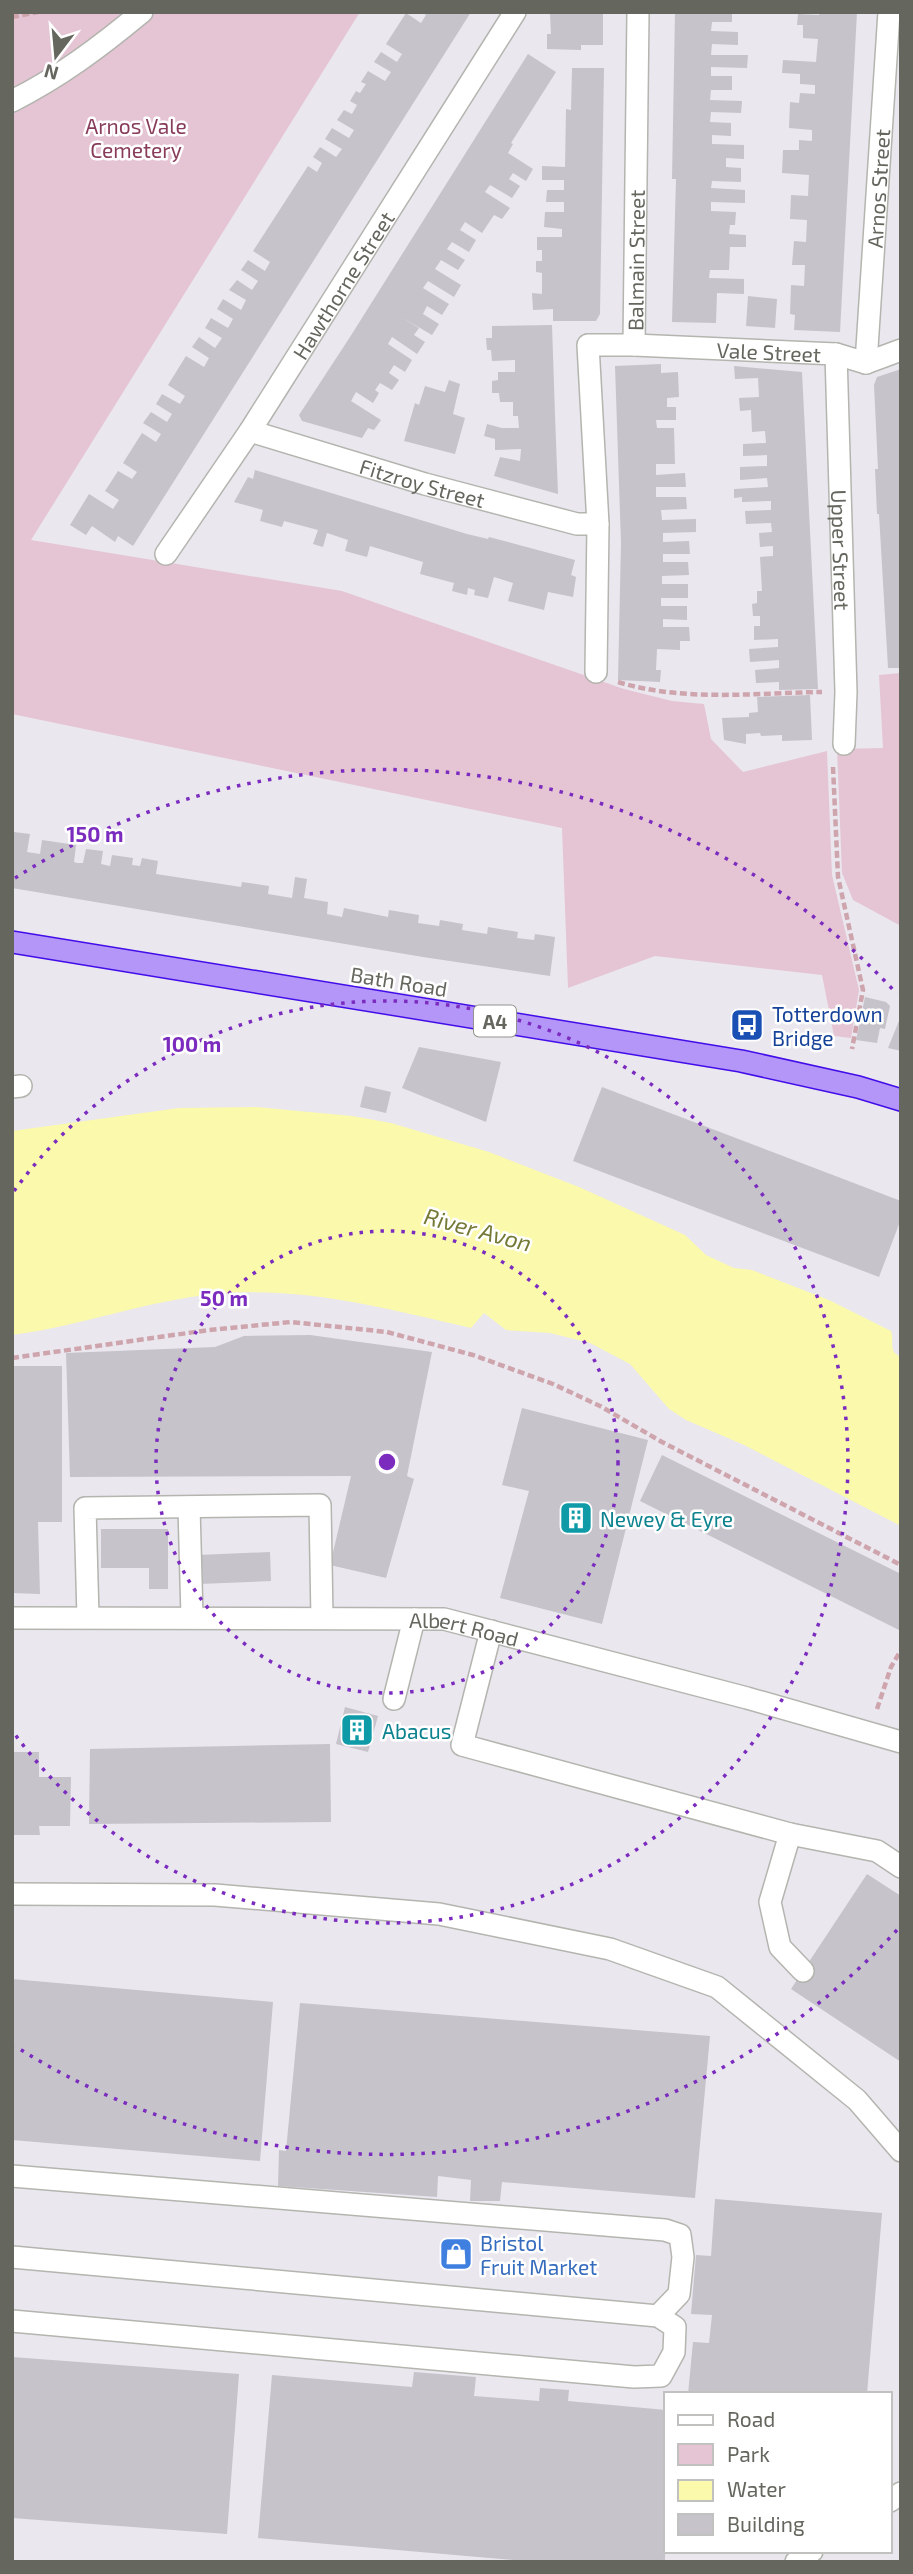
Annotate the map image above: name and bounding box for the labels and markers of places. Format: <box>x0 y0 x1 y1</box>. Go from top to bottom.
place label: Totterdown Bridge <box>772 1001 883 1050</box>
bus stop icon: Totterdown Bridge <box>728 1006 766 1044</box>
centre of rings <box>375 1450 399 1474</box>
building icon: Newey & Eyre <box>557 1499 595 1537</box>
place label: Newey & Eyre <box>600 1506 733 1531</box>
building icon: Abacus <box>338 1711 376 1749</box>
place label: Abacus <box>382 1718 451 1743</box>
place label: Bristol Fruit Market <box>480 2230 597 2279</box>
shop icon: Bristol Fruit Market <box>437 2235 475 2273</box>

